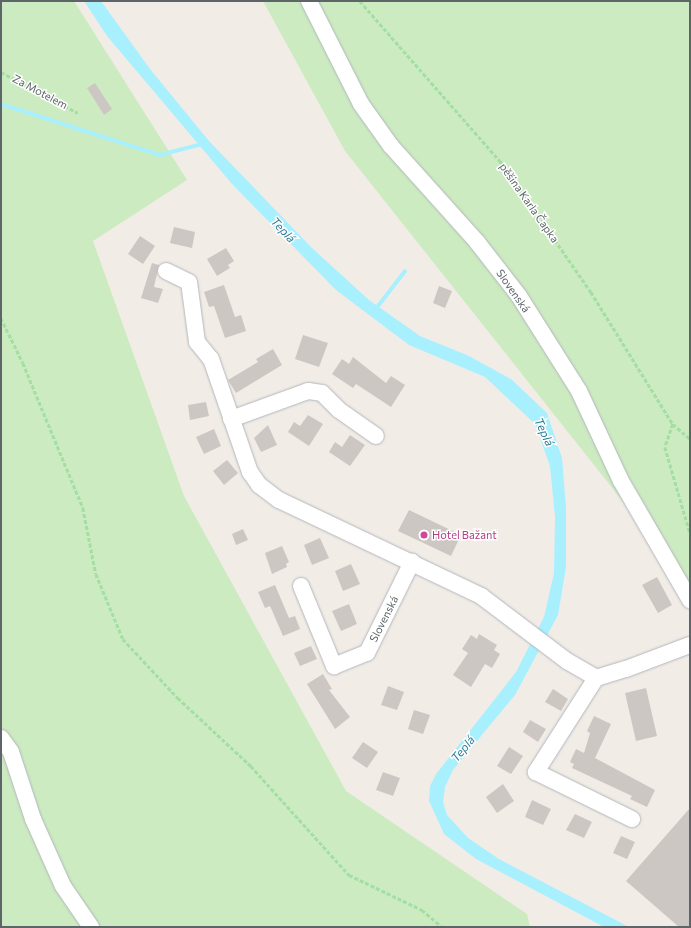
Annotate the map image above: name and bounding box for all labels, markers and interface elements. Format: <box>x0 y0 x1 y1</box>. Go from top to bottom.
street label: Za Motelem <box>10 72 70 112</box>
street label: pěšina Karla Čapka <box>497 161 561 245</box>
water label: Teplá <box>268 214 298 246</box>
street label: Slovenská <box>493 267 533 315</box>
water label: Teplá <box>531 416 557 448</box>
place label: Hotel Bažant <box>432 528 497 542</box>
marker: Hotel Bažant <box>419 530 429 540</box>
street label: Slovenská <box>367 594 401 644</box>
water label: Teplá <box>448 733 478 765</box>

